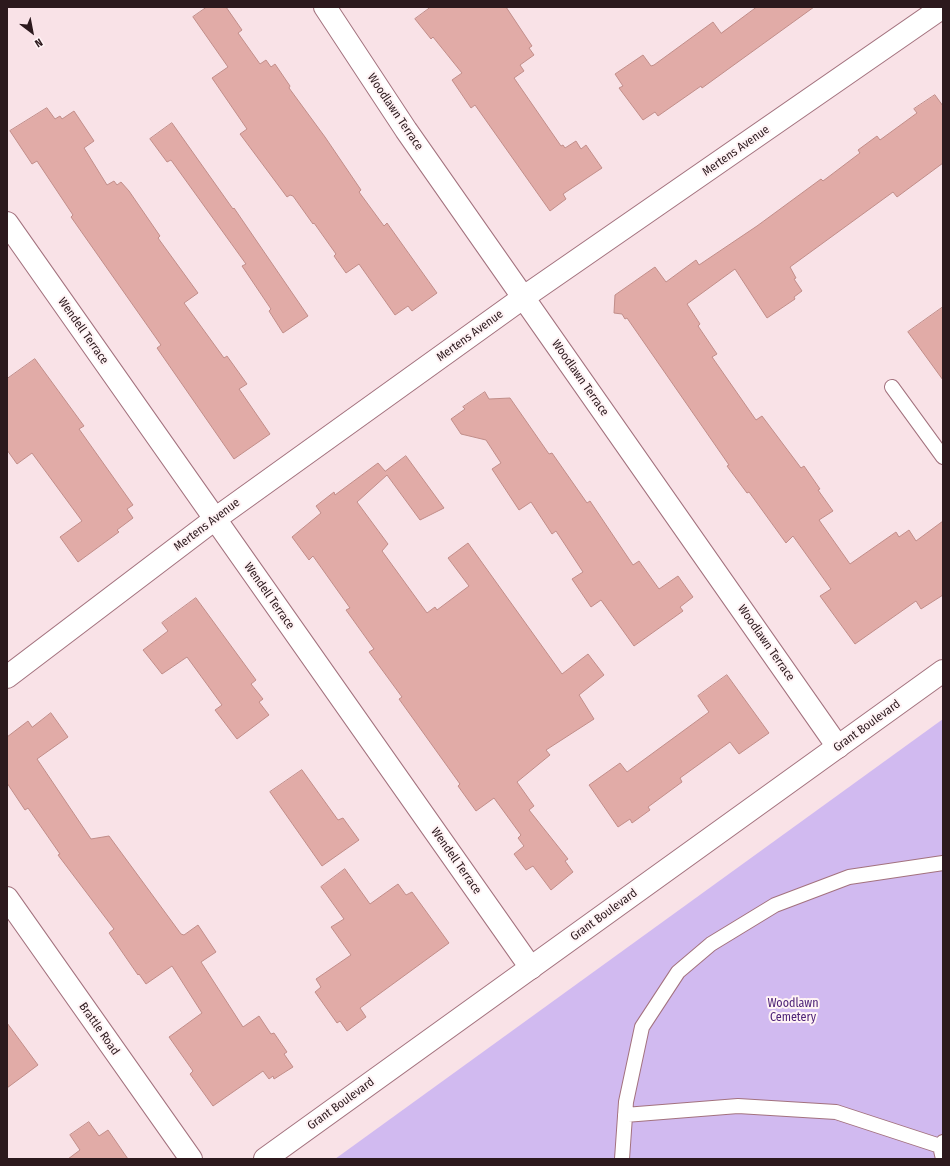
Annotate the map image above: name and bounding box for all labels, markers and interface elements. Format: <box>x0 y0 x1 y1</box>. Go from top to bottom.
north arrow <box>12 12 52 52</box>
text: N <box>32 35 45 50</box>
street label: Woodlawn Terrace <box>364 71 426 153</box>
street label: Mertens Avenue <box>700 123 772 179</box>
street label: Wendell Terrace <box>55 295 111 367</box>
street label: Mertens Avenue <box>434 307 506 365</box>
street label: Woodlawn Terrace <box>548 337 612 419</box>
street label: Mertens Avenue <box>171 496 243 554</box>
street label: Wendell Terrace <box>241 560 297 632</box>
street label: Woodlawn Terrace <box>734 602 798 684</box>
street label: Grant Boulevard <box>831 697 903 755</box>
street label: Wendell Terrace <box>428 825 484 897</box>
street label: Grant Boulevard <box>568 886 640 944</box>
park label: Woodlawn Cemetery <box>767 997 819 1025</box>
street label: Brattle Road <box>76 1000 122 1058</box>
street label: Grant Boulevard <box>305 1075 377 1133</box>

